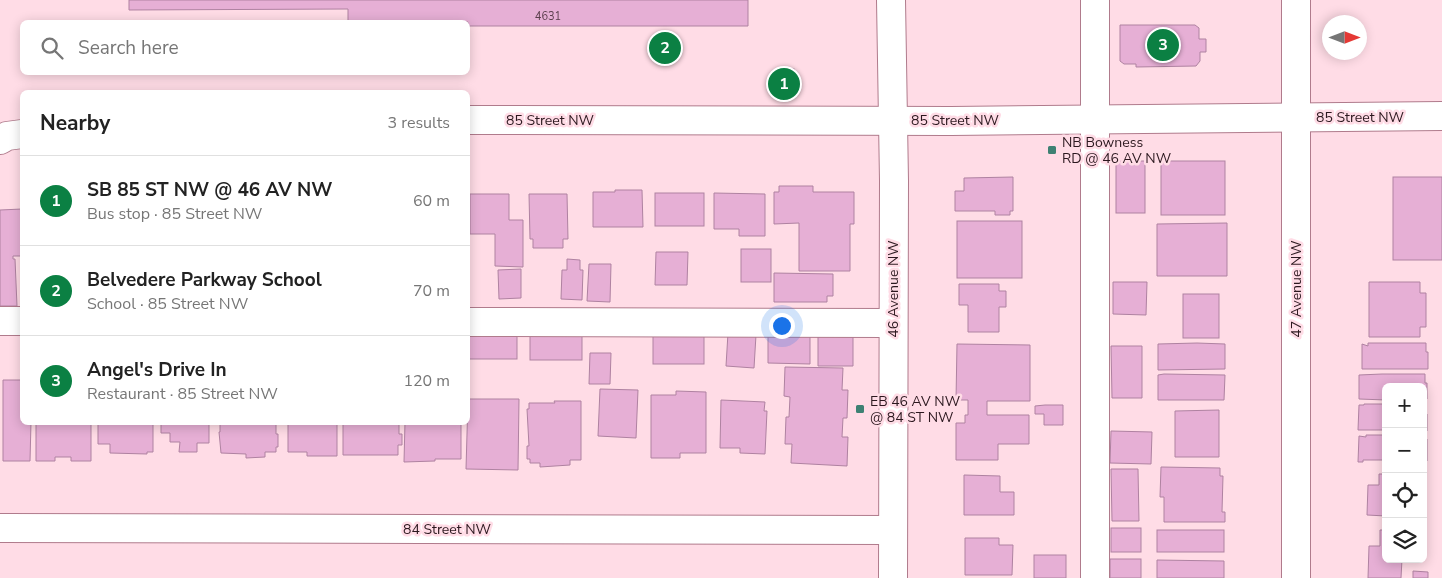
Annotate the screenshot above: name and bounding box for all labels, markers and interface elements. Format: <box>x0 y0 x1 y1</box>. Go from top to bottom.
house number: 4631 <box>535 9 561 24</box>
north arrow <box>1322 15 1367 60</box>
search box <box>20 20 470 75</box>
pin: 3 <box>1147 26 1179 64</box>
pin: 2 <box>649 29 681 67</box>
icon: search <box>38 34 66 62</box>
text: Search here <box>78 35 179 61</box>
pin: 1 <box>768 65 800 103</box>
street label: 85 Street NW <box>1316 108 1405 127</box>
text: Nearby <box>40 109 110 137</box>
street label: 85 Street NW <box>506 111 595 130</box>
street label: 85 Street NW <box>911 111 1000 130</box>
text: 3 results <box>388 112 450 134</box>
place label: NB Bowness RD @ 46 AV NW <box>1062 133 1172 168</box>
marker: NB Bowness RD @ 46 AV NW <box>1046 144 1058 156</box>
text: SB 85 ST NW @ 46 AV NW <box>87 177 332 203</box>
text: 1 <box>51 190 61 212</box>
text: 60 m <box>413 190 450 212</box>
text: Bus stop · 85 Street NW <box>87 203 262 225</box>
street label: 46 Avenue NW <box>884 240 903 338</box>
street label: 47 Avenue NW <box>1287 240 1306 338</box>
text: Belvedere Parkway School <box>87 267 322 293</box>
text: 2 <box>51 280 61 302</box>
text: 70 m <box>413 280 450 302</box>
text: School · 85 Street NW <box>87 293 248 315</box>
your location <box>769 313 795 339</box>
text: Angel's Drive In <box>87 357 227 383</box>
text: 3 <box>51 370 61 392</box>
text: 120 m <box>403 370 450 392</box>
text: Restaurant · 85 Street NW <box>87 383 278 405</box>
map controls <box>1382 383 1427 563</box>
button: + <box>1382 383 1427 428</box>
place label: EB 46 AV NW @ 84 ST NW <box>870 392 961 427</box>
marker: EB 46 AV NW @ 84 ST NW <box>854 403 866 415</box>
button: − <box>1382 428 1427 473</box>
button: locate <box>1382 473 1427 518</box>
button: layers <box>1382 518 1427 563</box>
street label: 84 Street NW <box>403 520 492 539</box>

